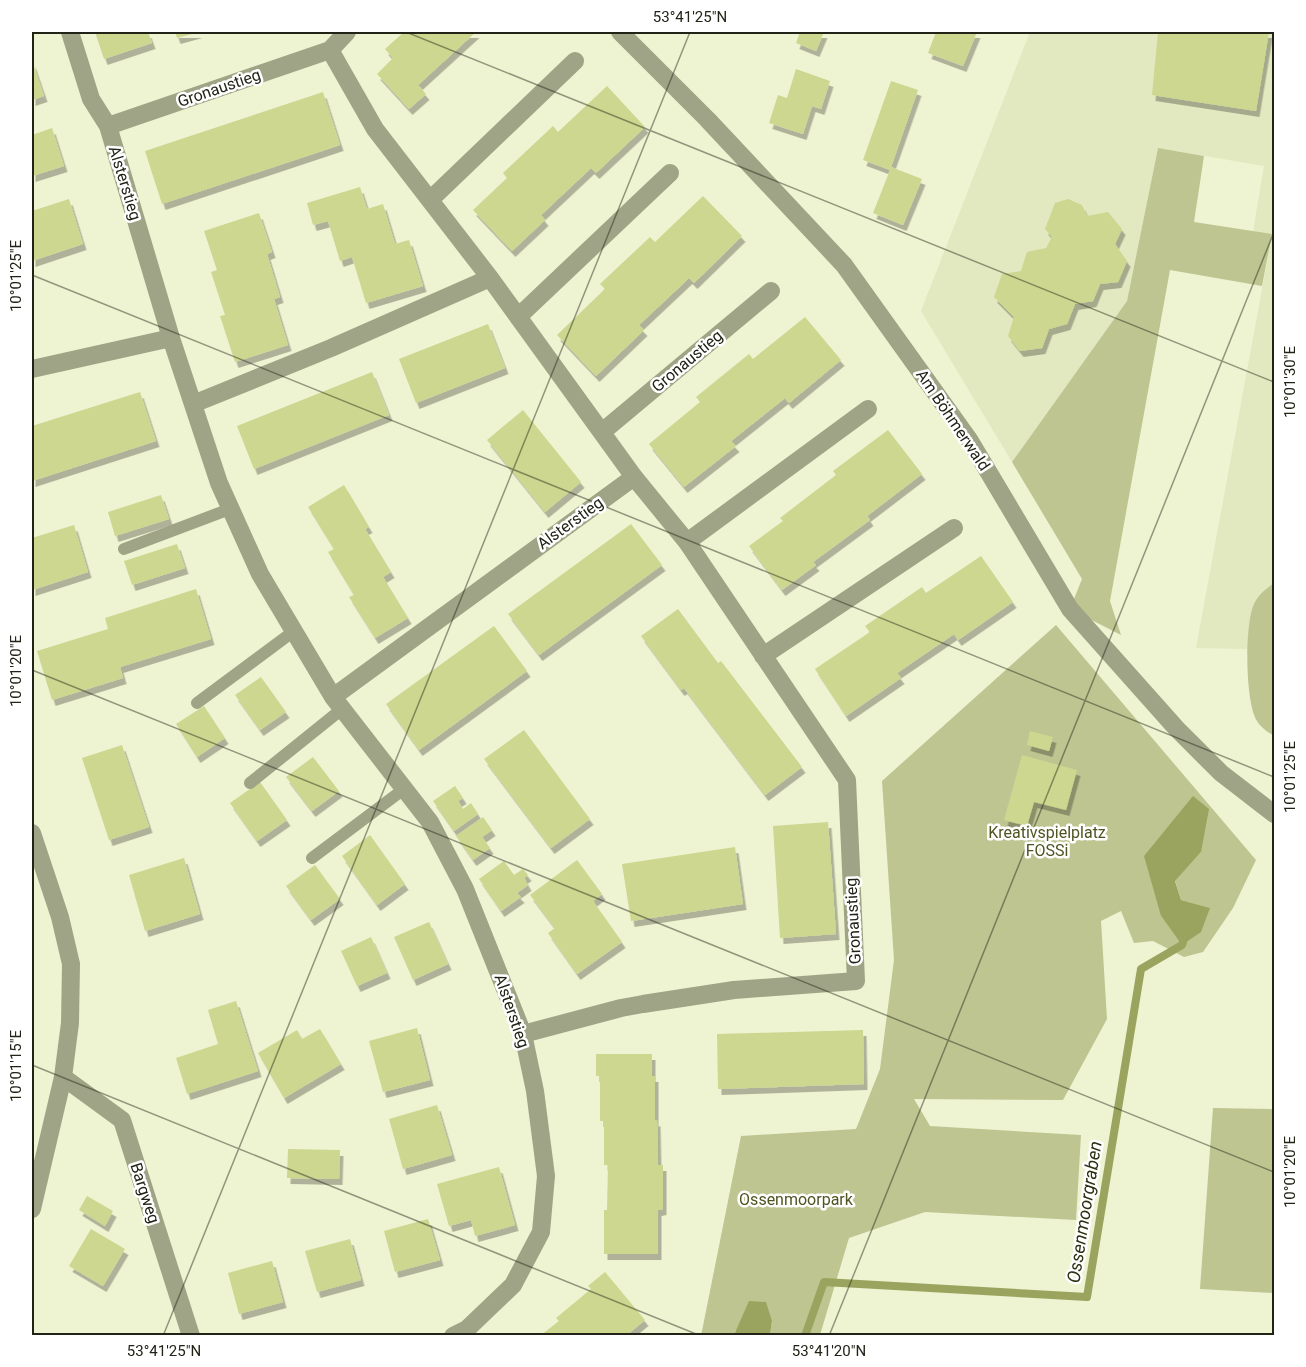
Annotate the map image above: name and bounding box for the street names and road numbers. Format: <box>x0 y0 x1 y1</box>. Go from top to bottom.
street label: Gronaustieg <box>175 65 263 111</box>
street label: Alsterstieg <box>105 144 145 222</box>
street label: Gronaustieg <box>648 326 726 396</box>
street label: Am Böhmerwald <box>912 366 994 474</box>
street label: Alsterstieg <box>533 493 607 553</box>
street label: Gronaustieg <box>841 877 865 965</box>
street label: Alsterstieg <box>491 972 533 1050</box>
street label: Bargweg <box>126 1160 164 1226</box>

